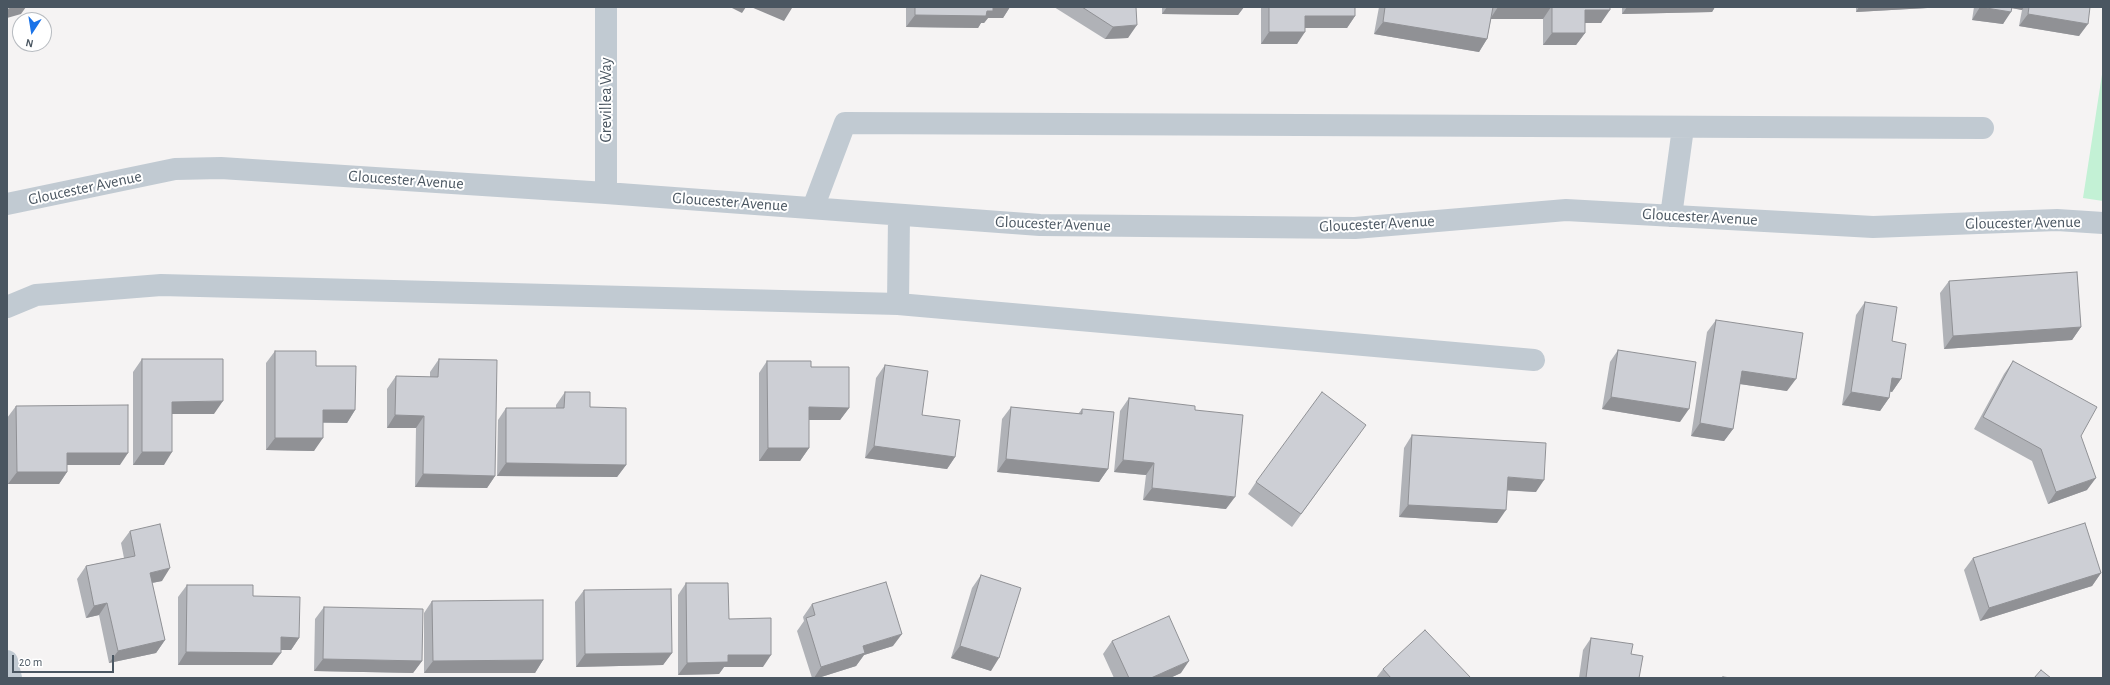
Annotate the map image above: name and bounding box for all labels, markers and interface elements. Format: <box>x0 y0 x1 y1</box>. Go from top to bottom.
north arrow <box>12 12 52 52</box>
text: N <box>25 37 34 49</box>
street label: Grevillea Way <box>596 57 616 143</box>
street label: Gloucester Avenue <box>348 166 464 194</box>
street label: Gloucester Avenue <box>26 167 144 209</box>
street label: Gloucester Avenue <box>672 188 788 216</box>
street label: Gloucester Avenue <box>1642 204 1758 230</box>
street label: Gloucester Avenue <box>1319 211 1435 237</box>
street label: Gloucester Avenue <box>995 212 1111 236</box>
street label: Gloucester Avenue <box>1965 212 2081 234</box>
scale bar <box>14 647 116 673</box>
text: 20 m <box>19 656 42 668</box>

